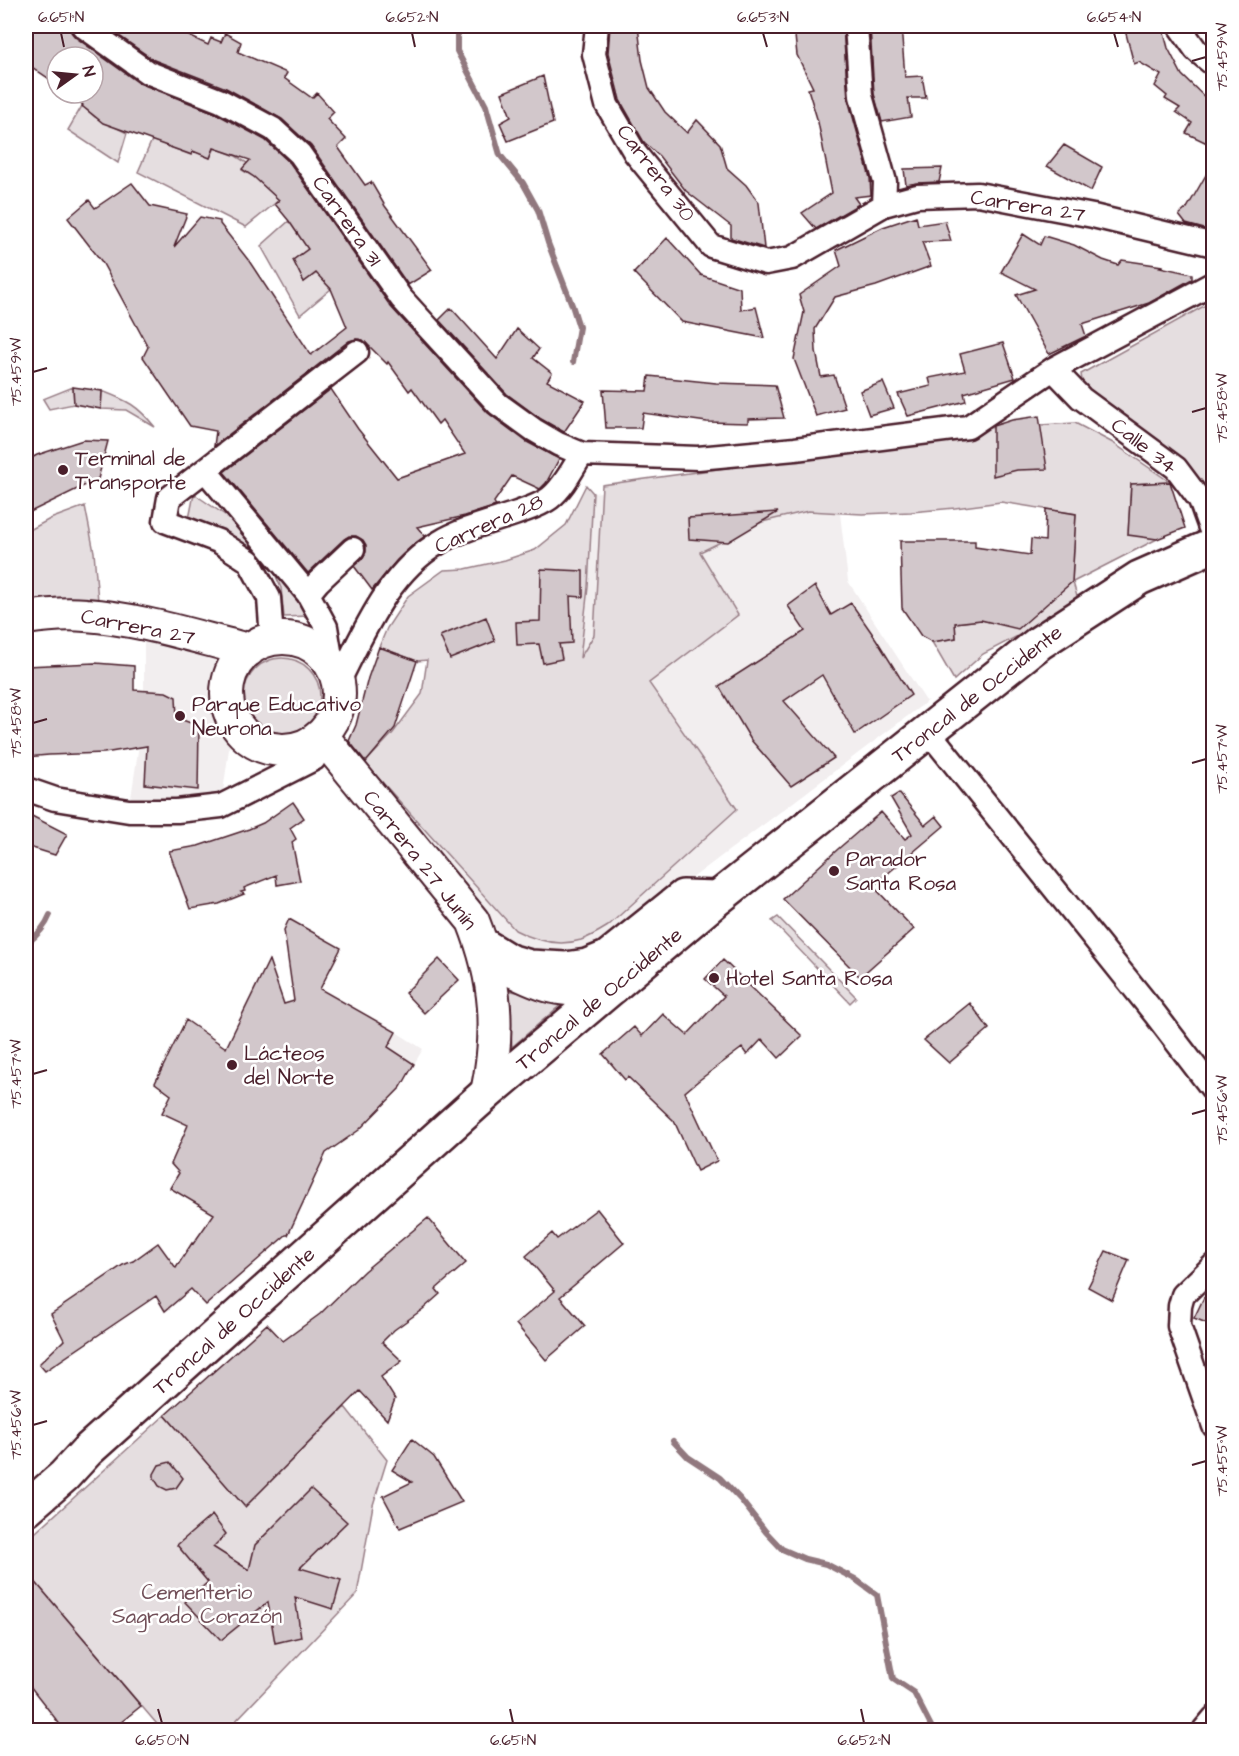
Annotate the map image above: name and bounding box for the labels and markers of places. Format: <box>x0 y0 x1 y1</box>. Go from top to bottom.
place label: Terminal de Transporte <box>75 444 186 498</box>
marker: Terminal de Transporte <box>56 463 70 477</box>
place label: Parque Educativo Neurona <box>192 690 361 743</box>
marker: Parque Educativo Neurona <box>173 709 187 723</box>
place label: Parador Santa Rosa <box>846 845 957 898</box>
marker: Parador Santa Rosa <box>827 864 841 878</box>
place label: Hotel Santa Rosa <box>726 964 893 993</box>
marker: Hotel Santa Rosa <box>707 971 721 985</box>
place label: Lácteos del Norte <box>244 1039 334 1092</box>
marker: Lácteos del Norte <box>225 1058 239 1072</box>

